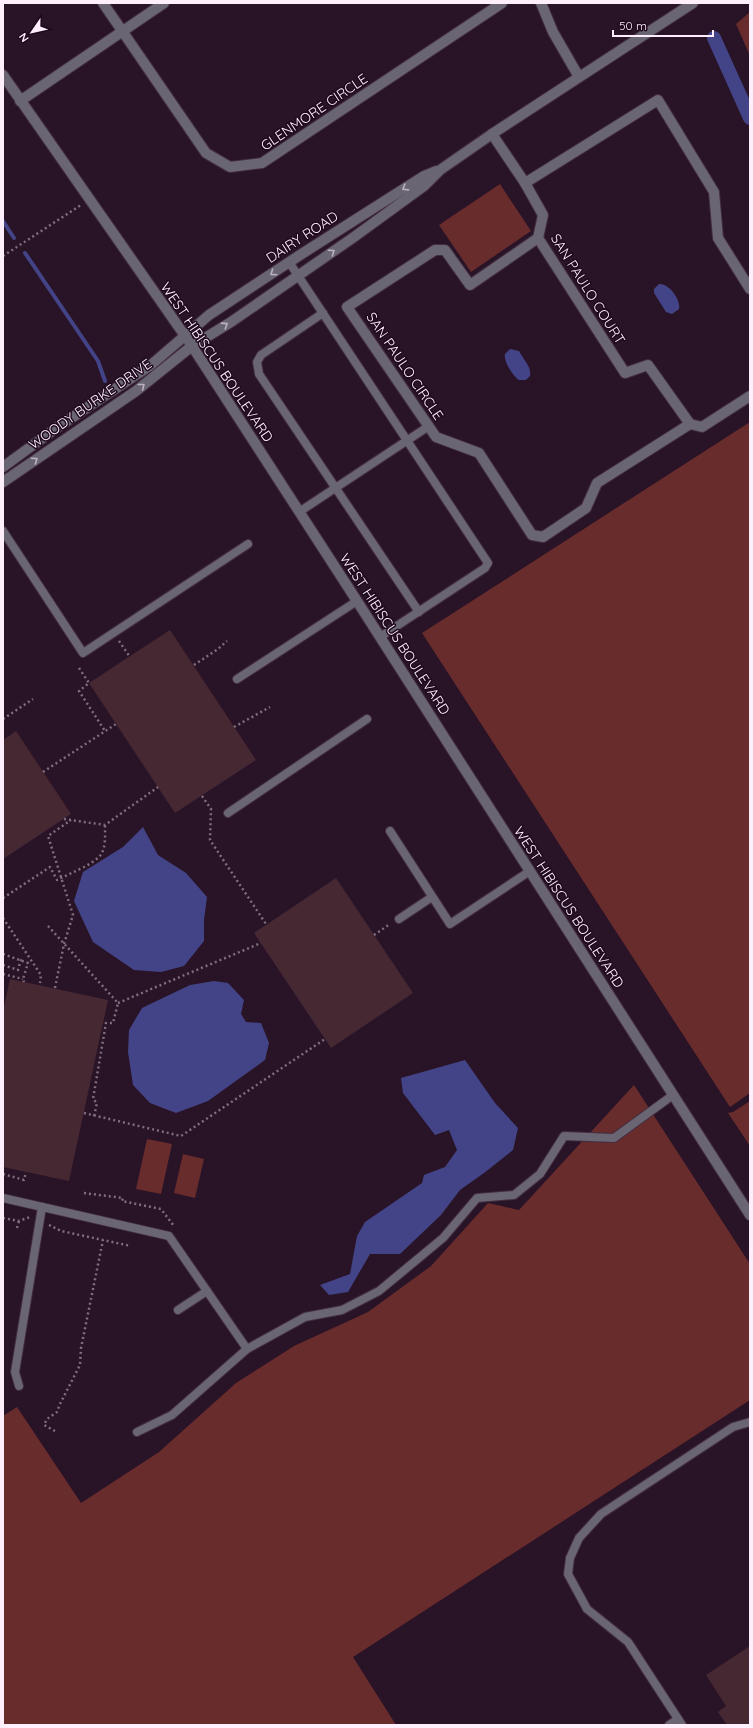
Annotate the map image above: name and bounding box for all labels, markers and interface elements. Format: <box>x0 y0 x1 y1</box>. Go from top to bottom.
north arrow <box>12 12 52 52</box>
scale bar <box>613 12 713 38</box>
text: 50 m <box>619 18 647 33</box>
text: N <box>16 30 32 45</box>
street label: GLENMORE CIRCLE <box>257 70 371 154</box>
one-way arrow <box>403 183 410 190</box>
street label: DAIRY ROAD <box>263 207 341 267</box>
street label: SAN PAULO COURT <box>547 230 629 348</box>
one-way arrow <box>328 249 335 257</box>
one-way arrow <box>270 268 277 275</box>
street label: WEST HIBISCUS BOULEVARD <box>157 279 277 445</box>
street label: SAN PAULO CIRCLE <box>362 309 448 423</box>
one-way arrow <box>221 323 228 330</box>
street label: WOODY BURKE DRIVE <box>25 355 155 453</box>
one-way arrow <box>137 384 144 391</box>
one-way arrow <box>31 457 38 465</box>
street label: WEST HIBISCUS BOULEVARD <box>336 550 454 718</box>
street label: WEST HIBISCUS BOULEVARD <box>510 823 628 991</box>

